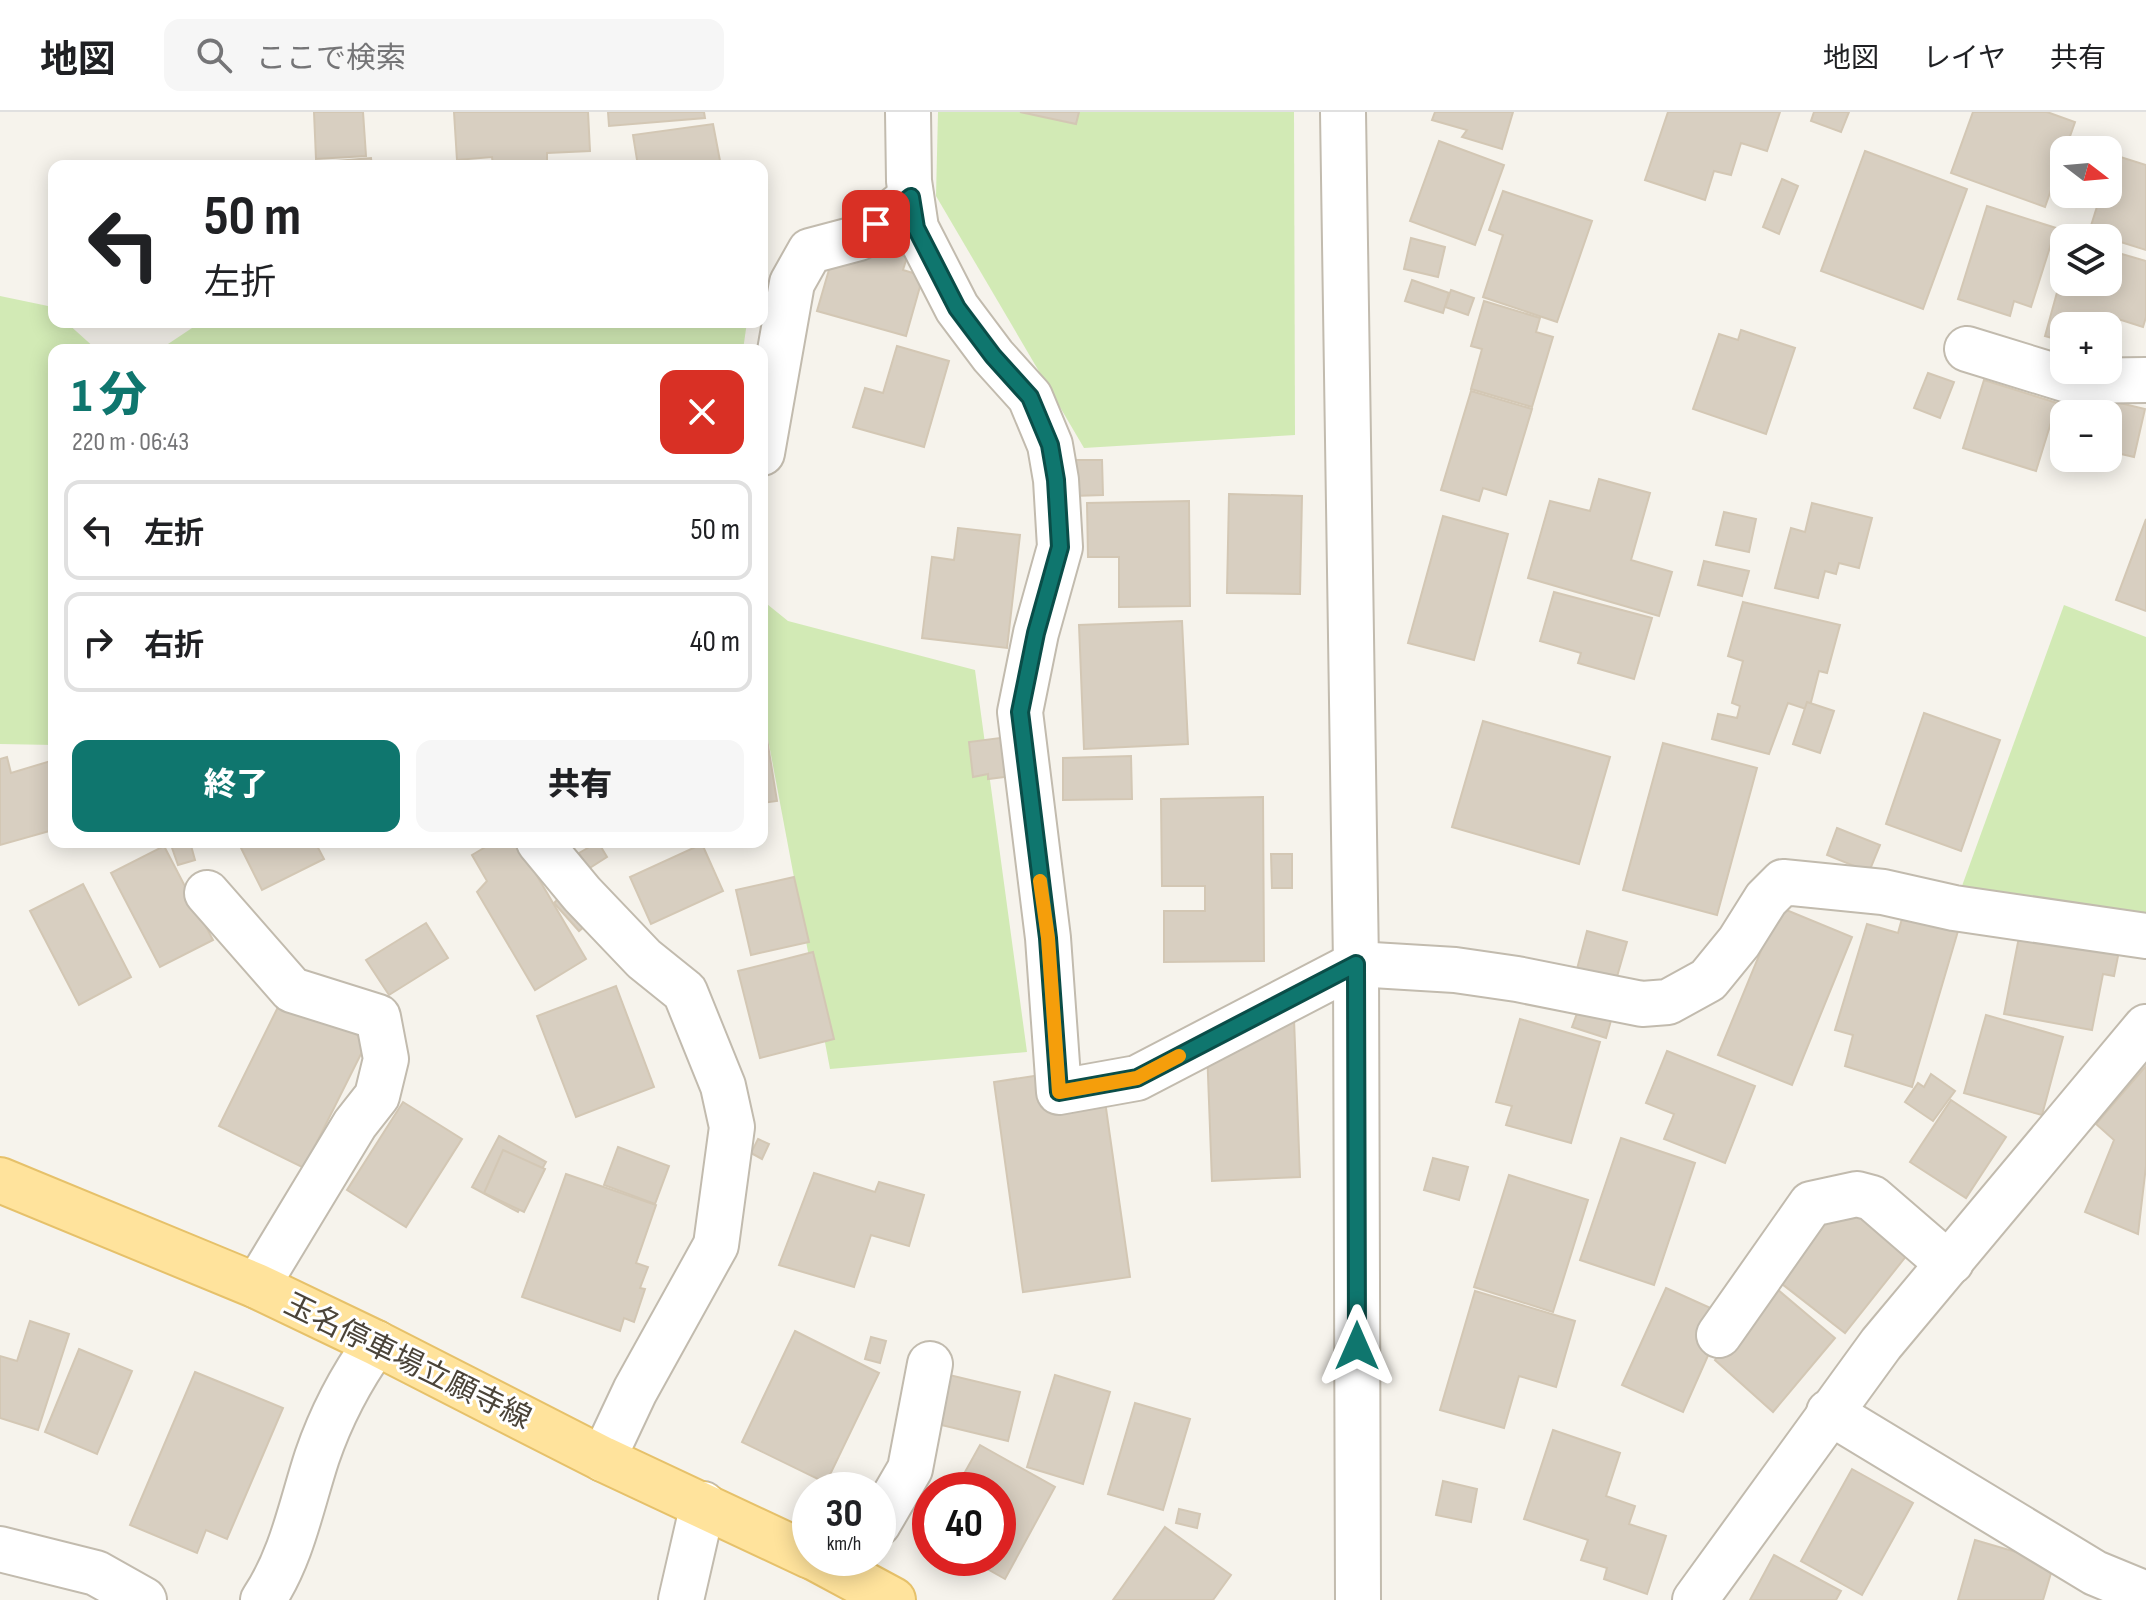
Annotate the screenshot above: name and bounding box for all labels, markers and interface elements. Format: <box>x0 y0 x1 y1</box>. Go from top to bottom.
search box <box>164 19 724 91</box>
icon: search <box>192 33 236 77</box>
text: 地図 <box>40 38 116 83</box>
text: ここで検索 <box>256 41 406 77</box>
text: 地図 <box>1823 42 1879 75</box>
text: レイヤ <box>1923 42 2006 75</box>
text: 共有 <box>2050 42 2106 75</box>
north arrow <box>2050 136 2122 208</box>
map controls <box>2050 136 2122 472</box>
text: 50 m <box>204 184 301 251</box>
pin <box>842 190 910 258</box>
icon: left <box>72 192 176 296</box>
icon: arrive <box>854 202 898 246</box>
button: layers <box>2050 224 2122 296</box>
text: 左折 <box>204 262 276 305</box>
button: + <box>2050 312 2122 384</box>
text: 1 分 <box>72 368 147 425</box>
button: close <box>660 370 744 454</box>
button: − <box>2050 400 2122 472</box>
text: 220 m · 06:43 <box>72 427 189 458</box>
icon: left <box>76 508 120 552</box>
text: 50 m <box>691 512 740 548</box>
text: 左折 <box>144 516 204 552</box>
icon: right <box>76 620 120 664</box>
text: 40 m <box>690 624 740 660</box>
text: 右折 <box>144 628 204 664</box>
button: 終了 <box>72 740 400 832</box>
button: 共有 <box>416 740 744 832</box>
street label: 玉名停車場立願寺線 <box>278 1287 537 1437</box>
position arrow <box>1315 1304 1399 1388</box>
speed limit sign: 40 <box>912 1472 1016 1576</box>
text: 30 <box>826 1490 862 1538</box>
text: km/h <box>827 1532 861 1556</box>

